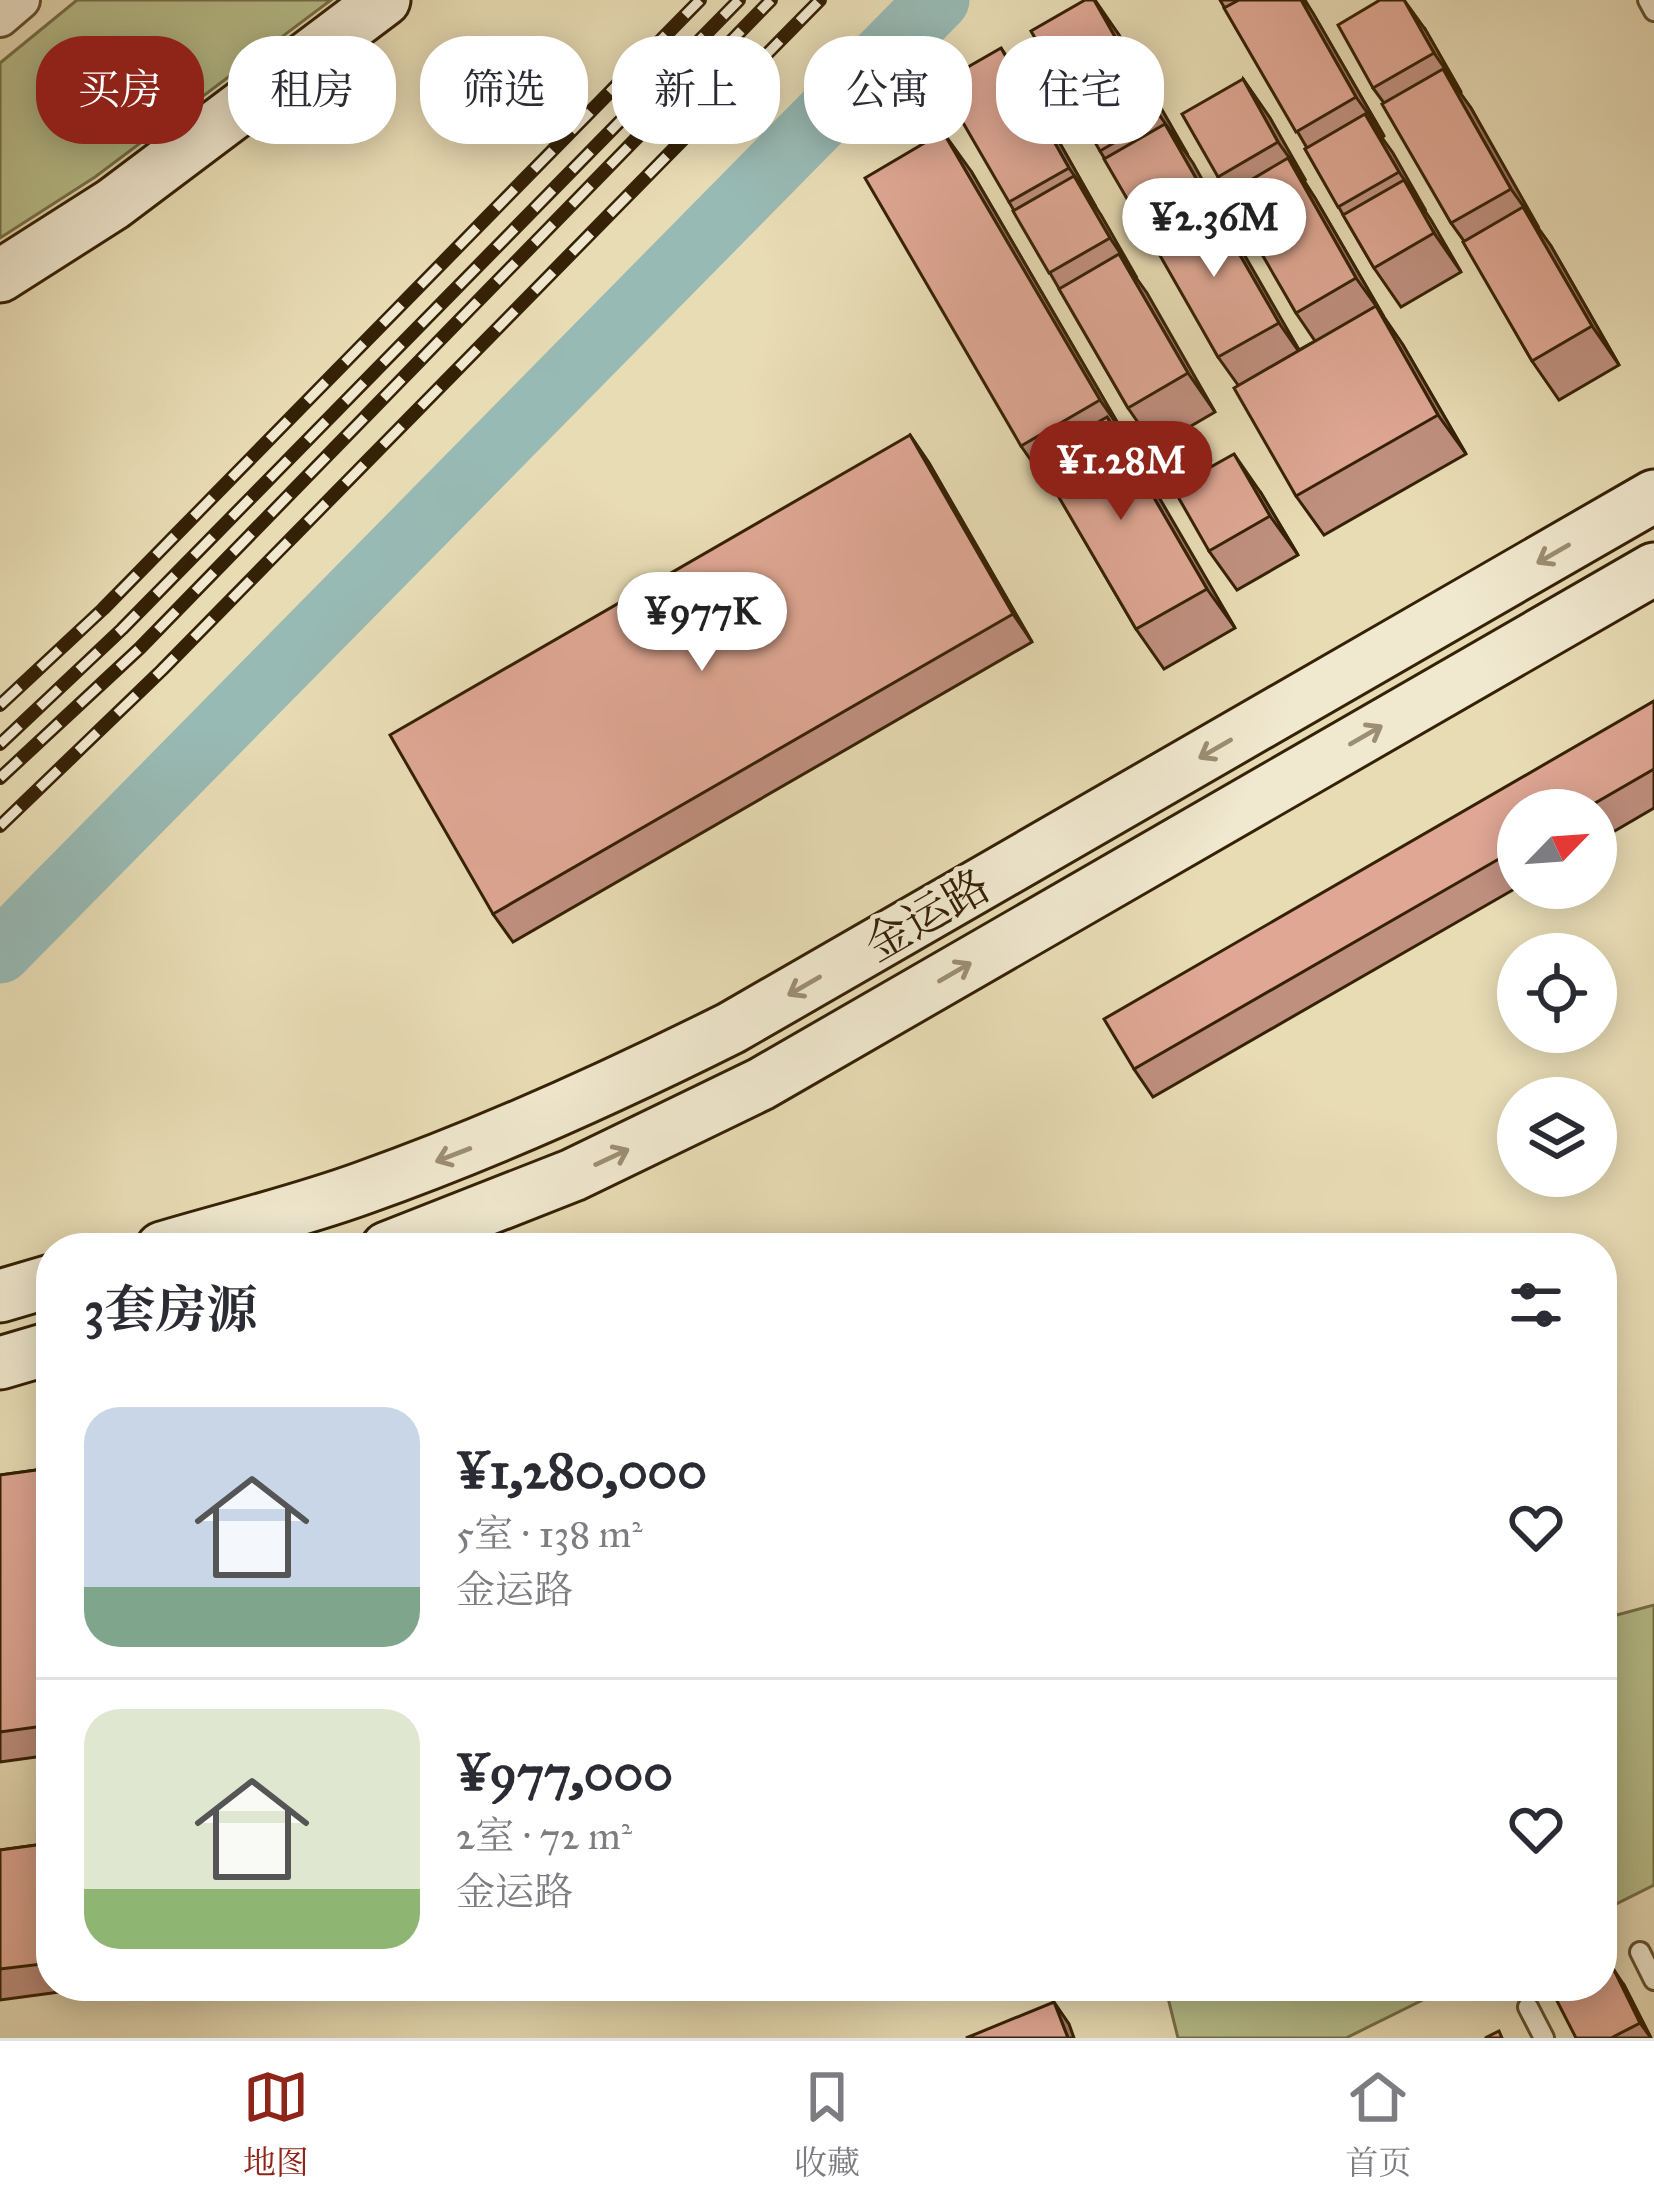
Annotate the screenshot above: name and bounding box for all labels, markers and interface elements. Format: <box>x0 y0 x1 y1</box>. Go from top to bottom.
chip: 买房 <box>36 36 204 144</box>
chip: 租房 <box>228 36 396 144</box>
chip: 筛选 <box>420 36 588 144</box>
chip: 新上 <box>612 36 780 144</box>
chip: 公寓 <box>804 36 972 144</box>
chip: 住宅 <box>996 36 1164 144</box>
pin: ¥2.36M <box>1116 178 1312 280</box>
text: ¥2.36M <box>1149 193 1279 241</box>
pin: ¥1.28M <box>1023 421 1219 523</box>
text: ¥1.28M <box>1056 436 1186 484</box>
one-way arrow <box>1536 542 1571 566</box>
pin: ¥977K <box>618 572 786 674</box>
text: ¥977K <box>644 587 760 635</box>
one-way arrow <box>1348 723 1383 747</box>
one-way arrow <box>1198 737 1233 761</box>
north arrow <box>1497 789 1617 909</box>
map controls <box>1497 789 1617 1197</box>
street label: 金运路 <box>855 857 999 973</box>
button: locate <box>1497 933 1617 1053</box>
one-way arrow <box>937 960 972 984</box>
one-way arrow <box>787 974 822 998</box>
button: layers <box>1497 1077 1617 1197</box>
one-way arrow <box>436 1145 473 1167</box>
one-way arrow <box>593 1145 629 1167</box>
icon: filters <box>1503 1272 1569 1338</box>
text: 3套房源 <box>84 1279 257 1341</box>
text: ¥1,280,000 <box>456 1440 707 1502</box>
icon: home <box>180 1455 324 1599</box>
icon: heart <box>1503 1494 1569 1560</box>
text: 5室 · 138 m² <box>456 1510 643 1558</box>
text: 金运路 <box>456 1566 573 1614</box>
text: ¥977,000 <box>456 1742 673 1804</box>
icon: home <box>180 1757 324 1901</box>
icon: heart <box>1503 1796 1569 1862</box>
text: 2室 · 72 m² <box>456 1812 632 1860</box>
text: 金运路 <box>456 1868 573 1916</box>
tab: 地图 <box>243 2064 309 2183</box>
tab: 收藏 <box>794 2064 860 2183</box>
tab: 首页 <box>1345 2064 1411 2183</box>

